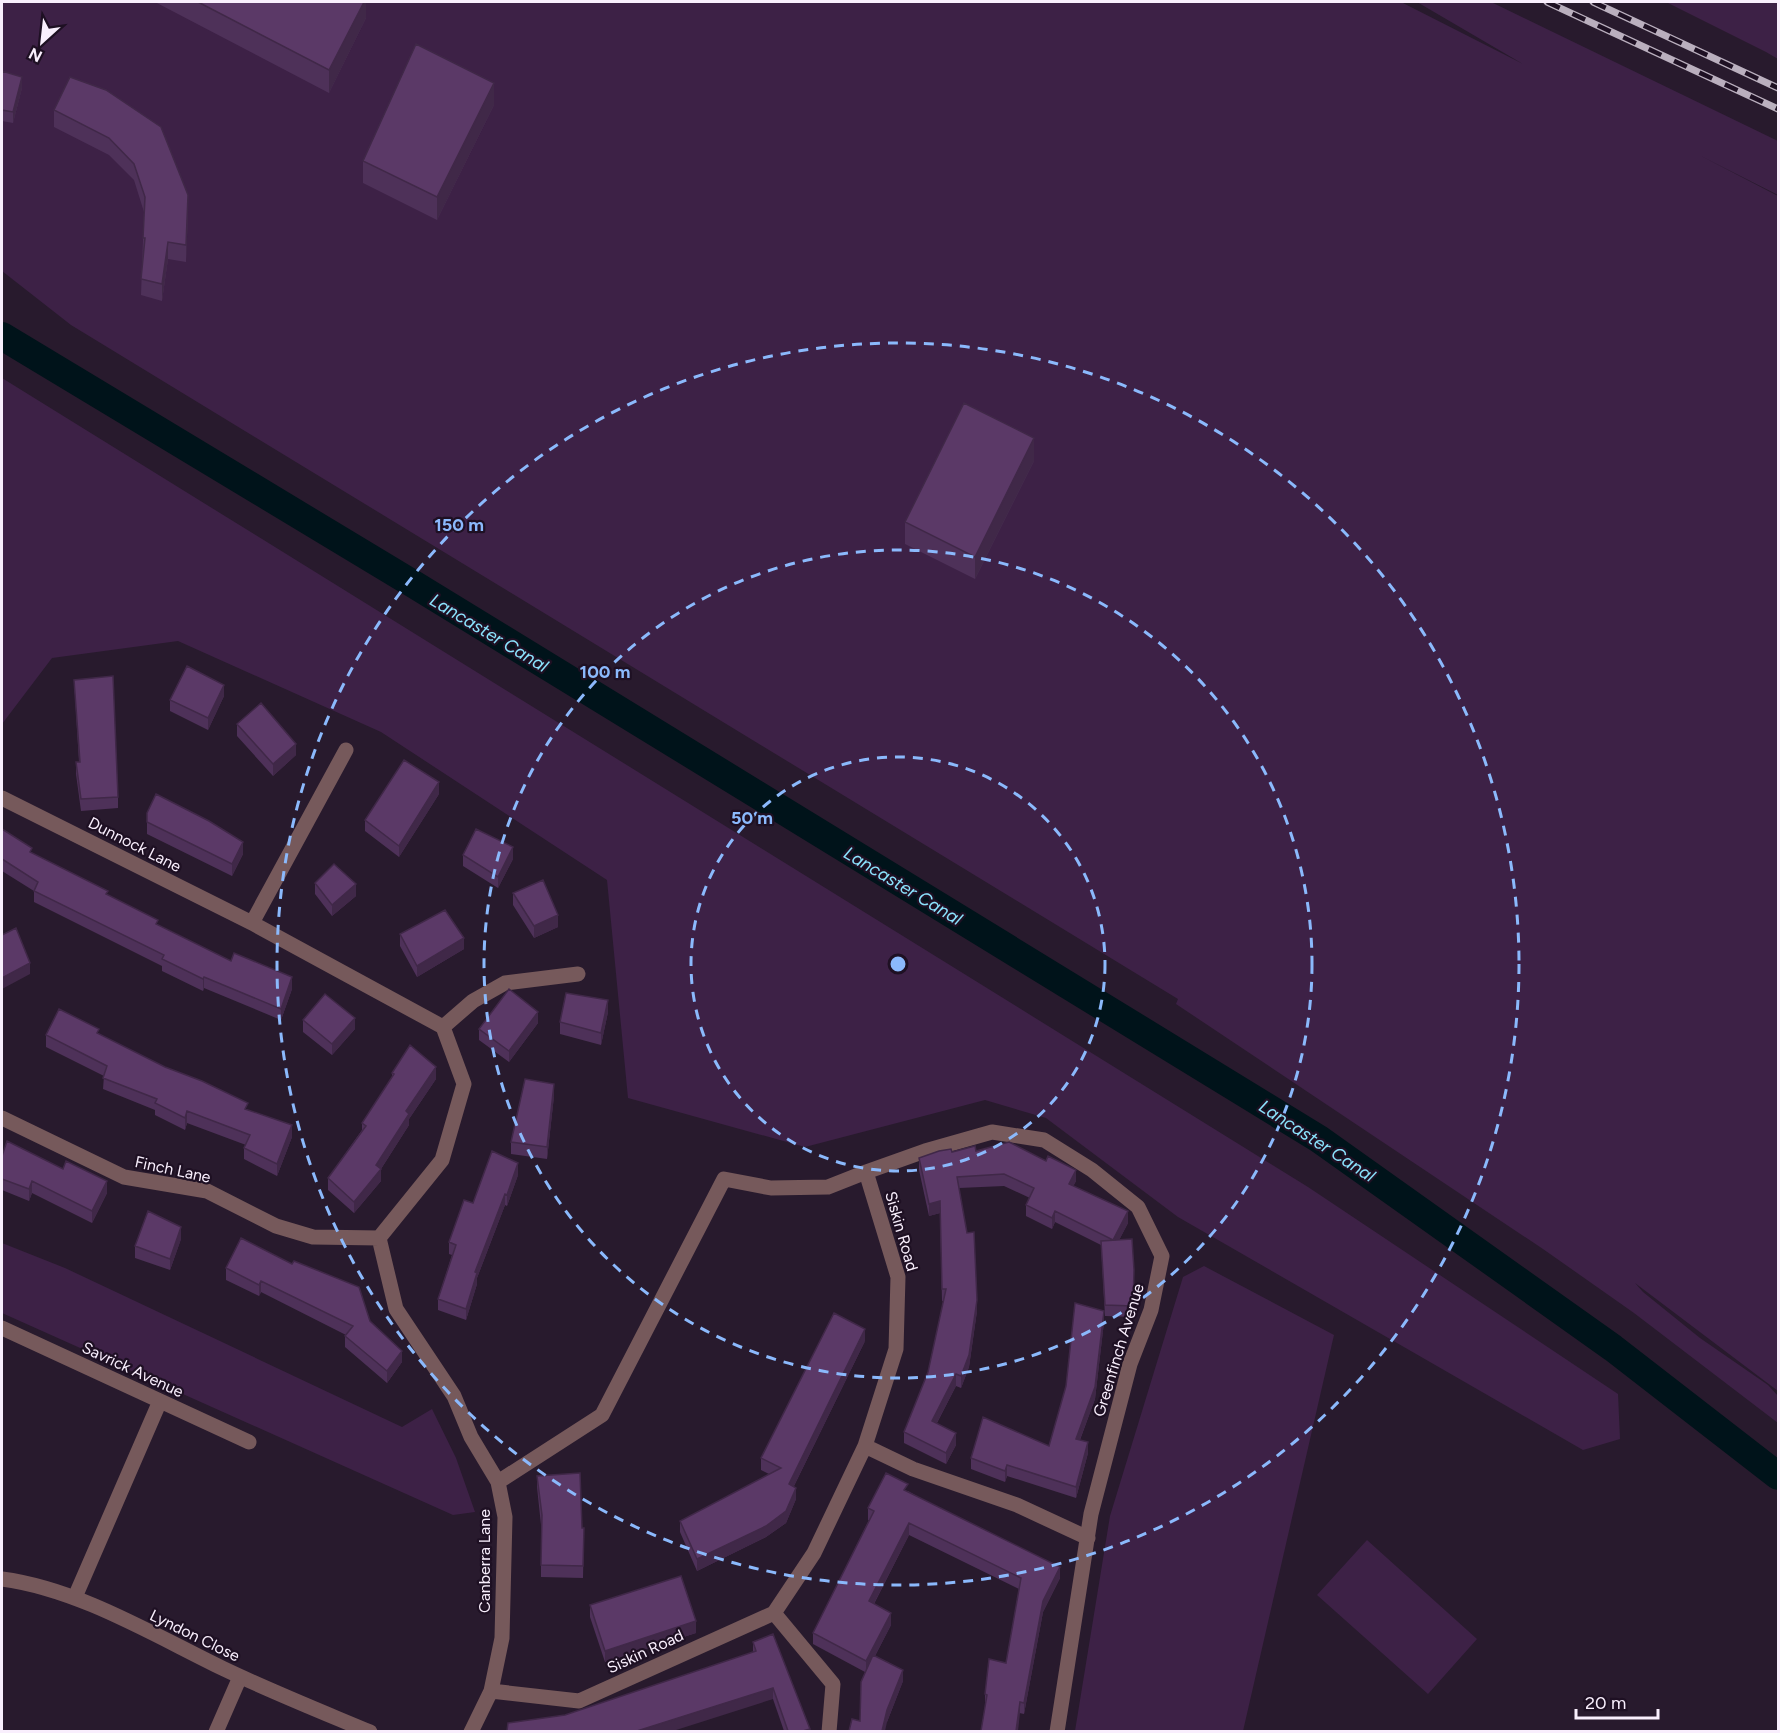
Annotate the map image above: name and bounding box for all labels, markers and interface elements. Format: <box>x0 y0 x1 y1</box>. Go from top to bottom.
north arrow <box>12 12 72 72</box>
text: N <box>26 44 45 66</box>
text: 150 m <box>434 514 484 536</box>
water label: Lancaster Canal <box>426 589 553 678</box>
text: 100 m <box>580 661 630 683</box>
text: 50 m <box>731 807 773 829</box>
street label: Dunnock Lane <box>85 813 185 876</box>
water label: Lancaster Canal <box>840 842 967 931</box>
centre of rings <box>888 954 908 974</box>
water label: Lancaster Canal <box>1255 1095 1380 1187</box>
street label: Finch Lane <box>133 1152 213 1187</box>
street label: Siskin Road <box>881 1189 922 1273</box>
street label: Greenfinch Avenue <box>1089 1281 1148 1419</box>
street label: Savrick Avenue <box>79 1338 187 1401</box>
street label: Canberra Lane <box>475 1509 494 1613</box>
street label: Lyndon Close <box>147 1606 243 1666</box>
street label: Siskin Road <box>604 1625 686 1677</box>
scale bar <box>1576 1682 1658 1720</box>
text: 20 m <box>1585 1692 1626 1714</box>

